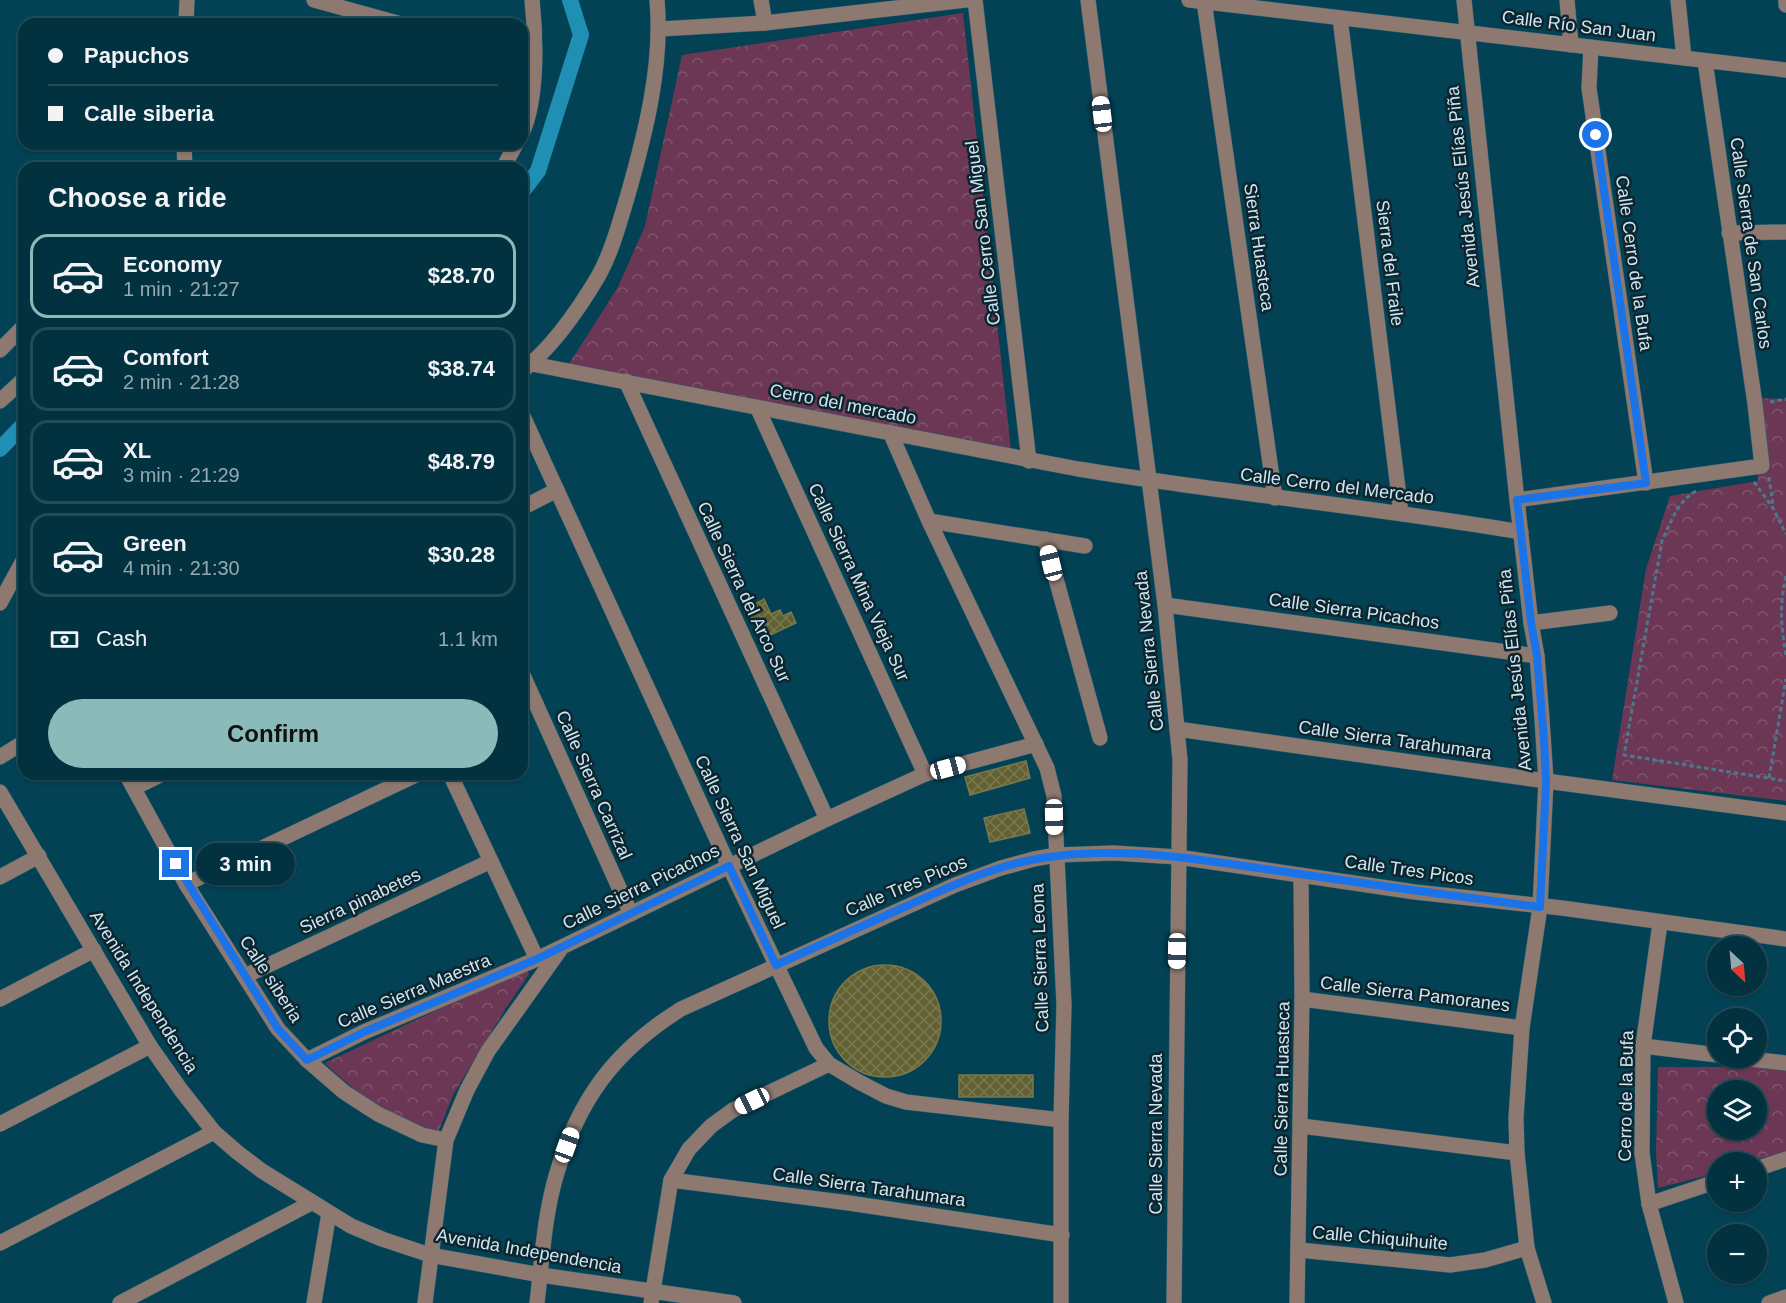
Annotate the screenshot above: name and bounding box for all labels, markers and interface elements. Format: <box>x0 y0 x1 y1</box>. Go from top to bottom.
street label: Calle Río San Juan <box>1501 7 1657 45</box>
text: Papuchos <box>84 43 189 68</box>
street label: Avenida Jesús Elías Piña <box>1442 84 1484 289</box>
car <box>1091 95 1113 133</box>
text: Calle siberia <box>84 101 214 126</box>
route start <box>1582 121 1609 148</box>
street label: Calle Sierra de San Carlos <box>1726 136 1776 350</box>
street label: Calle Cerro San Miguel <box>962 139 1004 327</box>
street label: Calle Cerro de la Bufa <box>1612 174 1656 353</box>
street label: Sierra Huasteca <box>1240 182 1278 313</box>
text: Choose a ride <box>48 183 227 213</box>
street label: Sierra del Fraile <box>1372 199 1408 327</box>
icon: car <box>51 249 105 303</box>
text: Economy <box>123 252 222 277</box>
text: $28.70 <box>428 263 495 288</box>
text: 1 min · 21:27 <box>123 278 240 300</box>
icon: car <box>51 342 105 396</box>
text: Comfort <box>123 345 209 370</box>
text: $38.74 <box>428 356 495 381</box>
text: 2 min · 21:28 <box>123 371 240 393</box>
street label: Cerro del mercado <box>768 380 918 428</box>
icon: car <box>51 435 105 489</box>
text: XL <box>123 438 151 463</box>
text: $48.79 <box>428 449 495 474</box>
text: 3 min · 21:29 <box>123 464 240 486</box>
street label: Calle Cerro del Mercado <box>1239 464 1435 508</box>
street label: Calle Sierra Mina Vieja Sur <box>804 480 914 684</box>
street label: Calle Sierra del Arco Sur <box>693 498 795 686</box>
icon: car <box>51 528 105 582</box>
text: Green <box>123 531 187 556</box>
text: $30.28 <box>428 542 495 567</box>
car <box>1038 543 1064 583</box>
text: 4 min · 21:30 <box>123 557 240 579</box>
street label: Avenida Jesús Elías Piña <box>1494 567 1536 772</box>
street label: Calle Sierra Nevada <box>1131 569 1167 732</box>
street label: Calle Sierra Picachos <box>1267 589 1441 633</box>
icon: cash <box>48 623 81 656</box>
text: Cash <box>96 626 147 651</box>
text: 1.1 km <box>438 628 498 650</box>
button: Confirm <box>48 699 498 768</box>
street label: Calle Sierra Carrizal <box>552 707 636 863</box>
street label: Calle Sierra Tarahumara <box>1297 717 1494 764</box>
street label: Calle Sierra San Miguel <box>691 752 789 932</box>
car <box>928 755 968 781</box>
car <box>1045 799 1063 835</box>
street label: Calle Sierra Picachos <box>559 840 723 934</box>
callout: 3 min <box>197 843 296 885</box>
route end <box>162 850 189 877</box>
street label: Calle Tres Picos <box>842 851 970 921</box>
street label: Calle Tres Picos <box>1343 851 1475 889</box>
text: 3 min <box>219 853 272 875</box>
street label: Sierra pinabetes <box>296 864 424 938</box>
street label: Calle Sierra Leona <box>1027 882 1053 1033</box>
street label: Avenida Independencia <box>86 907 203 1078</box>
street label: Calle siberia <box>236 932 307 1027</box>
car <box>1168 933 1186 969</box>
north arrow <box>1707 936 1767 996</box>
map controls <box>1707 936 1767 1284</box>
street label: Calle Sierra Maestra <box>335 949 494 1032</box>
street label: Calle Sierra Pamoranes <box>1319 972 1511 1016</box>
street label: Calle Sierra Huasteca <box>1270 1000 1294 1177</box>
button: locate <box>1707 1008 1767 1068</box>
street label: Cerro de la Bufa <box>1615 1029 1637 1162</box>
street label: Calle Sierra Nevada <box>1146 1052 1166 1215</box>
button: layers <box>1707 1080 1767 1140</box>
car <box>732 1085 772 1117</box>
car <box>552 1125 582 1165</box>
button: + <box>1707 1152 1767 1212</box>
street label: Calle Sierra Tarahumara <box>771 1164 968 1211</box>
street label: Calle Chiquihuite <box>1311 1222 1449 1254</box>
button: − <box>1707 1224 1767 1284</box>
street label: Avenida Independencia <box>435 1225 624 1277</box>

